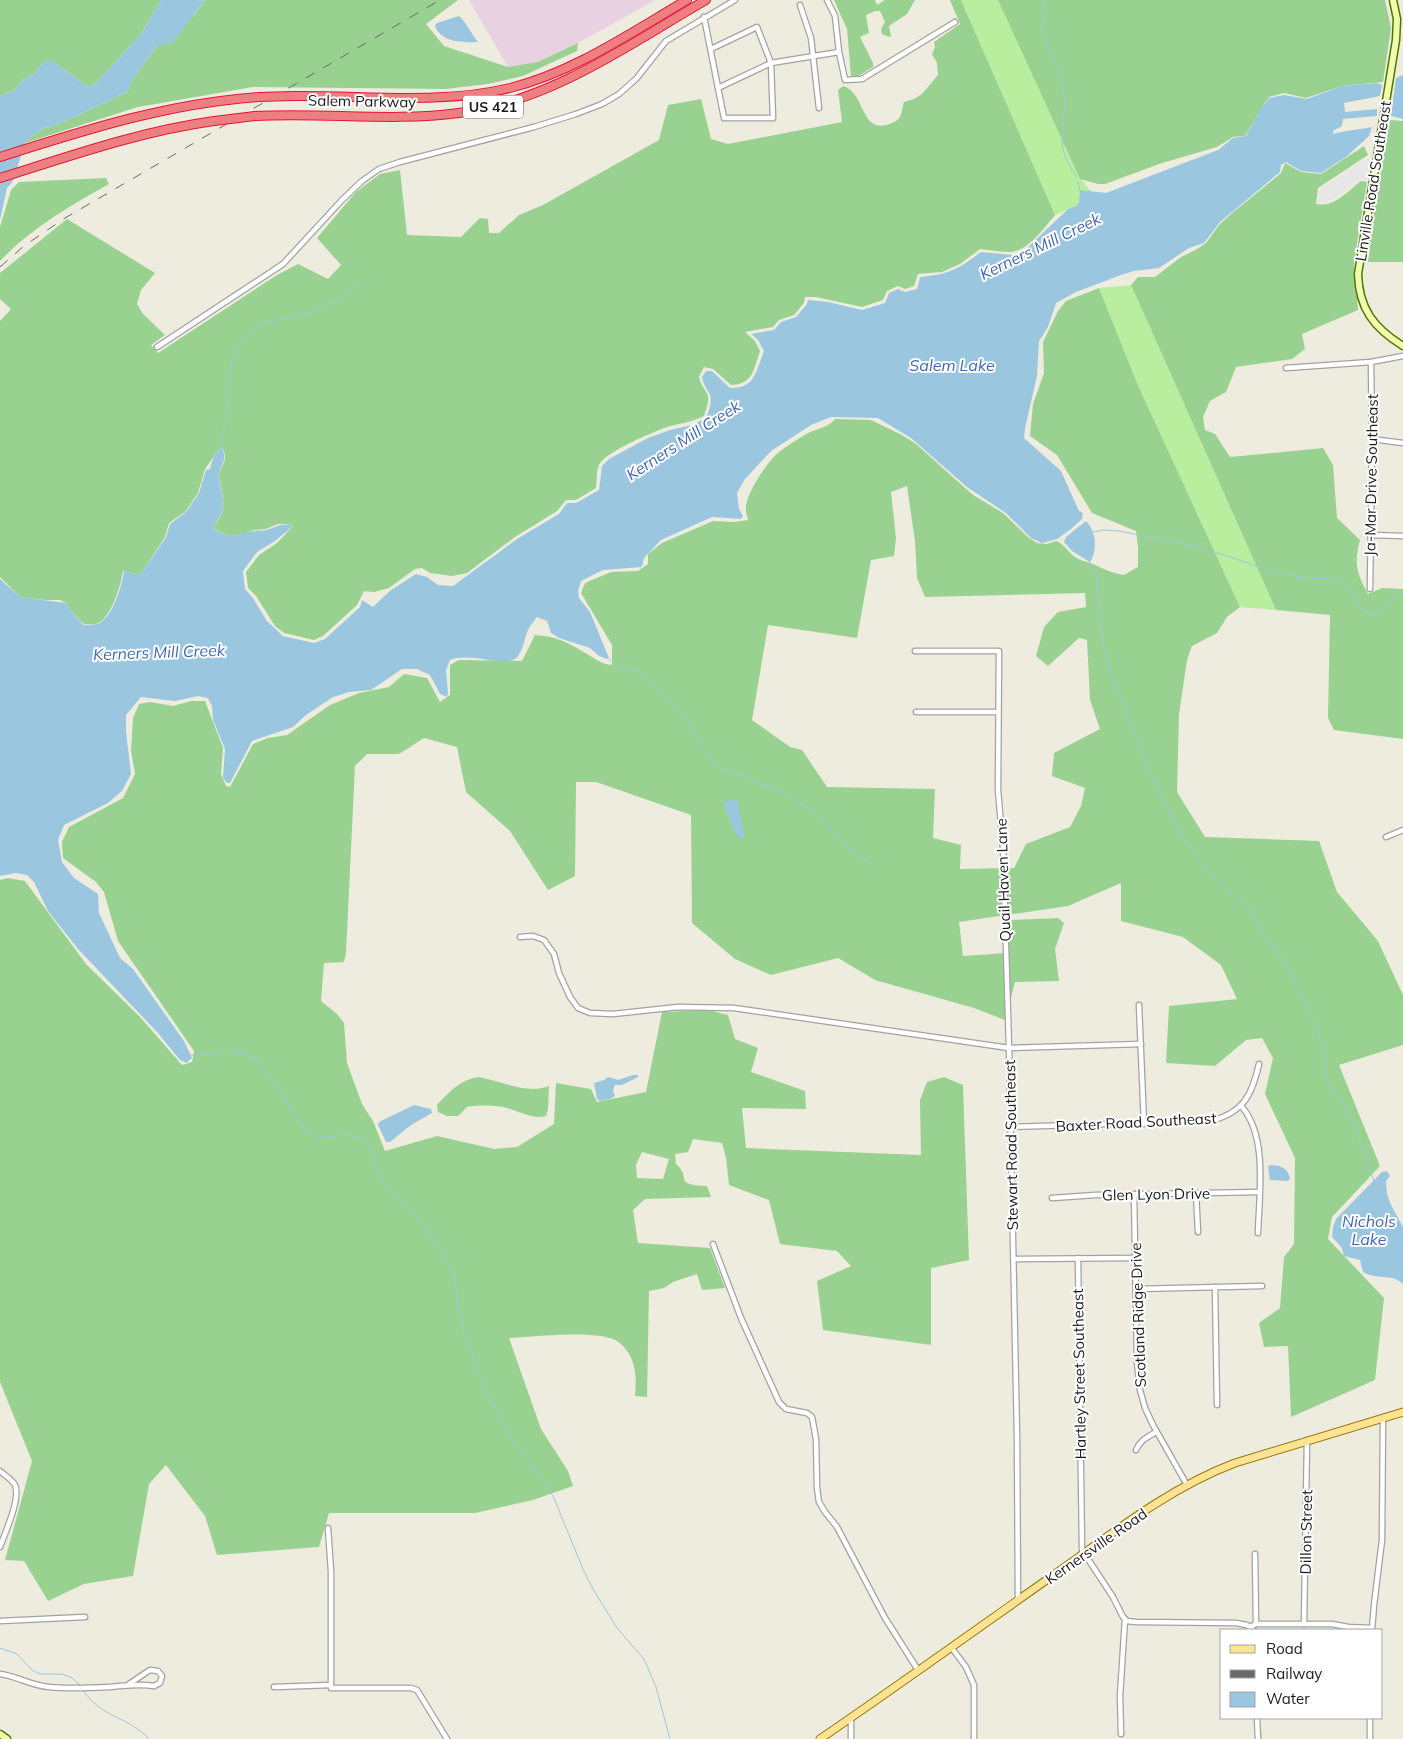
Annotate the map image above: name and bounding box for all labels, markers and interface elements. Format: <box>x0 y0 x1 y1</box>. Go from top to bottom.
street label: Salem Parkway <box>308 91 416 111</box>
road number: US 421 <box>463 95 523 118</box>
street label: Linville Road Southeast <box>1351 99 1395 263</box>
water label: Kerners Mill Creek <box>976 208 1104 284</box>
water label: Salem Lake <box>909 355 995 375</box>
street label: Ja-Mar Drive Southeast <box>1360 394 1382 556</box>
water label: Kerners Mill Creek <box>622 395 744 484</box>
water label: Kerners Mill Creek <box>93 640 226 664</box>
street label: Quail Haven Lane <box>991 818 1015 942</box>
street label: Stewart Road Southeast <box>1000 1060 1022 1230</box>
street label: Baxter Road Southeast <box>1055 1108 1217 1136</box>
street label: Glen Lyon Drive <box>1102 1184 1210 1204</box>
water label: Nichols Lake <box>1342 1211 1396 1249</box>
street label: Scotland Ridge Drive <box>1126 1242 1150 1388</box>
street label: Hartley Street Southeast <box>1068 1288 1090 1460</box>
street label: Dillon Street <box>1296 1490 1316 1574</box>
street label: Kernersville Road <box>1041 1504 1151 1588</box>
legend <box>1220 1629 1383 1719</box>
text: Road <box>1266 1639 1303 1658</box>
text: Railway <box>1266 1664 1322 1683</box>
text: Water <box>1266 1689 1310 1708</box>

